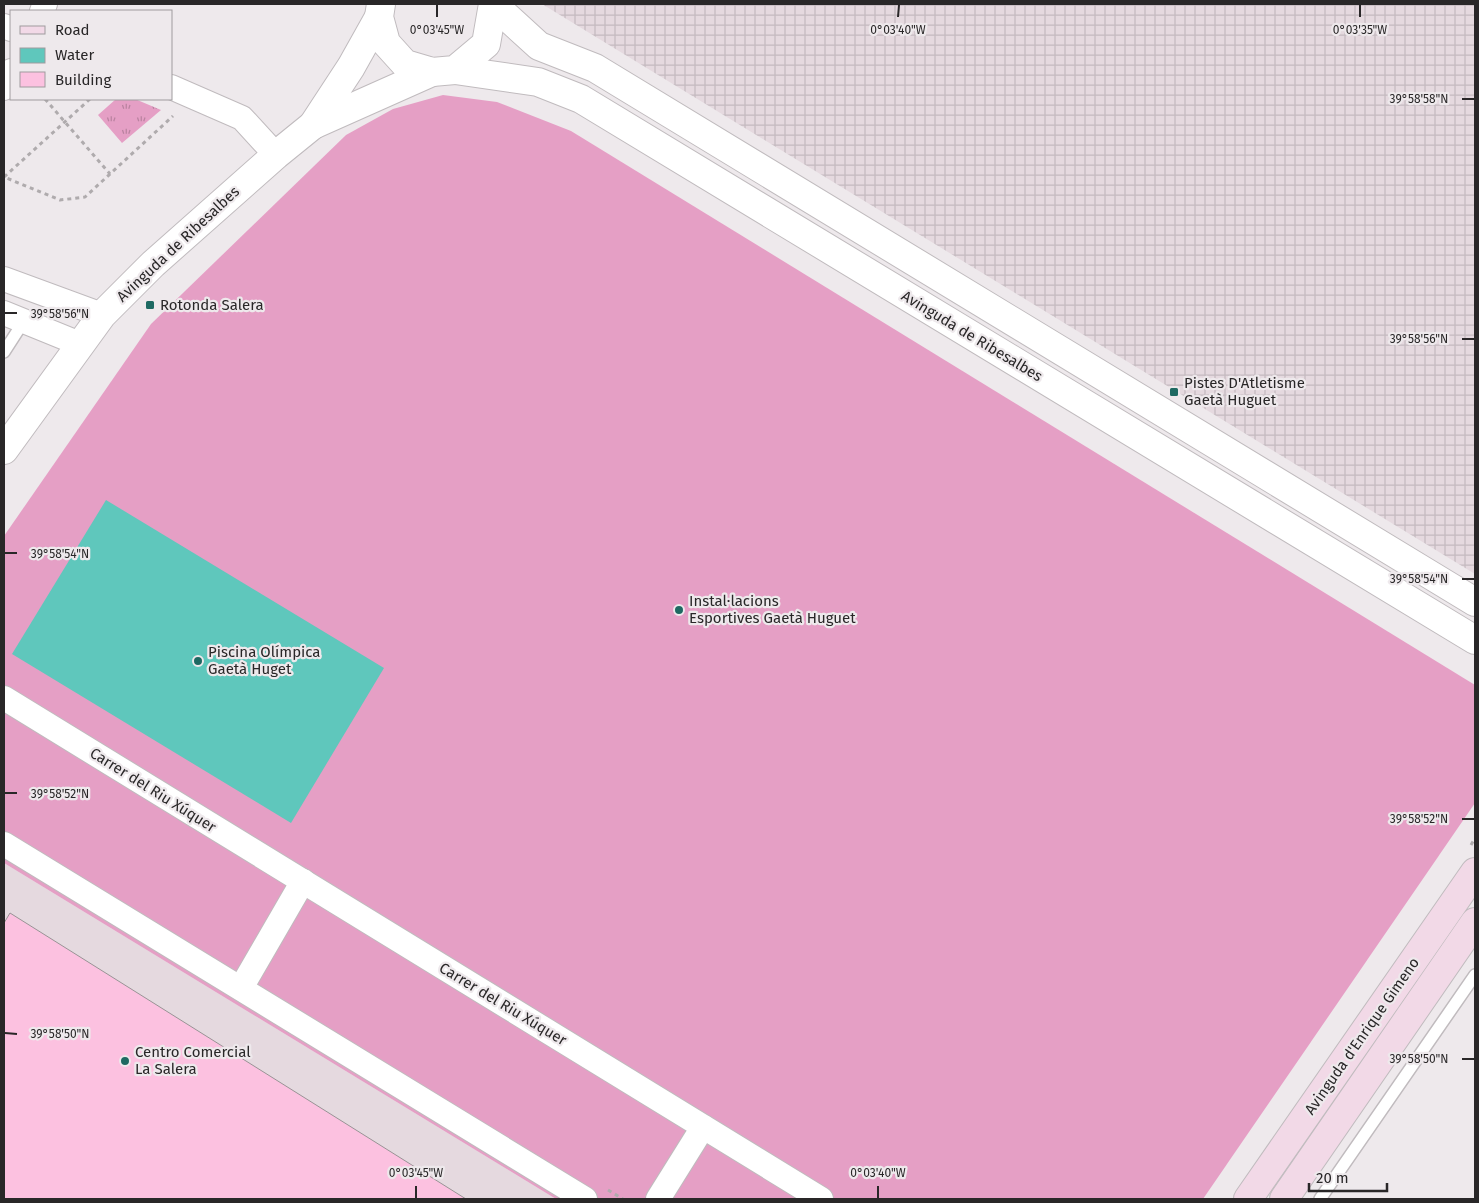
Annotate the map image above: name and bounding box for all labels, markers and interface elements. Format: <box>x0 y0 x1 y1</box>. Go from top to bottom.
legend <box>10 10 172 100</box>
text: Road <box>55 21 90 39</box>
text: 0°03'45"W <box>410 23 464 37</box>
text: 0°03'40"W <box>870 23 926 37</box>
text: 0°03'35"W <box>1333 23 1387 37</box>
text: Water <box>55 46 94 64</box>
text: Building <box>55 71 111 89</box>
text: 39°58'58"N <box>1390 92 1448 106</box>
street label: Avinguda de Ribesalbes <box>113 182 243 306</box>
street label: Avinguda de Ribesalbes <box>898 287 1046 385</box>
place label: Rotonda Salera <box>160 296 264 314</box>
marker: Rotonda Salera <box>144 299 156 311</box>
text: 39°58'56"N <box>31 307 89 321</box>
text: 39°58'56"N <box>1390 332 1448 346</box>
place label: Pistes D'Atletisme Gaetà Huguet <box>1184 374 1305 409</box>
marker: Pistes D'Atletisme Gaetà Huguet <box>1168 386 1180 398</box>
text: 39°58'54"N <box>31 547 89 561</box>
text: 39°58'54"N <box>1390 572 1448 586</box>
place label: Instal·lacions Esportives Gaetà Huguet <box>689 592 856 627</box>
marker: Instal·lacions Esportives Gaetà Huguet <box>673 604 685 616</box>
place label: Piscina Olímpica Gaetà Huget <box>208 643 320 678</box>
marker: Piscina Olímpica Gaetà Huget <box>192 655 204 667</box>
street label: Carrer del Riu Xúquer <box>87 744 220 836</box>
text: 39°58'52"N <box>31 787 89 801</box>
text: 39°58'52"N <box>1390 812 1448 826</box>
street label: Avinguda d'Enrique Gimeno <box>1301 954 1423 1118</box>
street label: Carrer del Riu Xúquer <box>436 959 570 1049</box>
text: 39°58'50"N <box>30 1027 90 1041</box>
place label: Centro Comercial La Salera <box>135 1043 251 1078</box>
text: 39°58'50"N <box>1389 1052 1449 1066</box>
marker: Centro Comercial La Salera <box>119 1055 131 1067</box>
scale bar <box>1309 1160 1386 1192</box>
text: 0°03'45"W <box>389 1166 443 1180</box>
text: 0°03'40"W <box>850 1166 906 1180</box>
text: 20 m <box>1316 1169 1349 1187</box>

